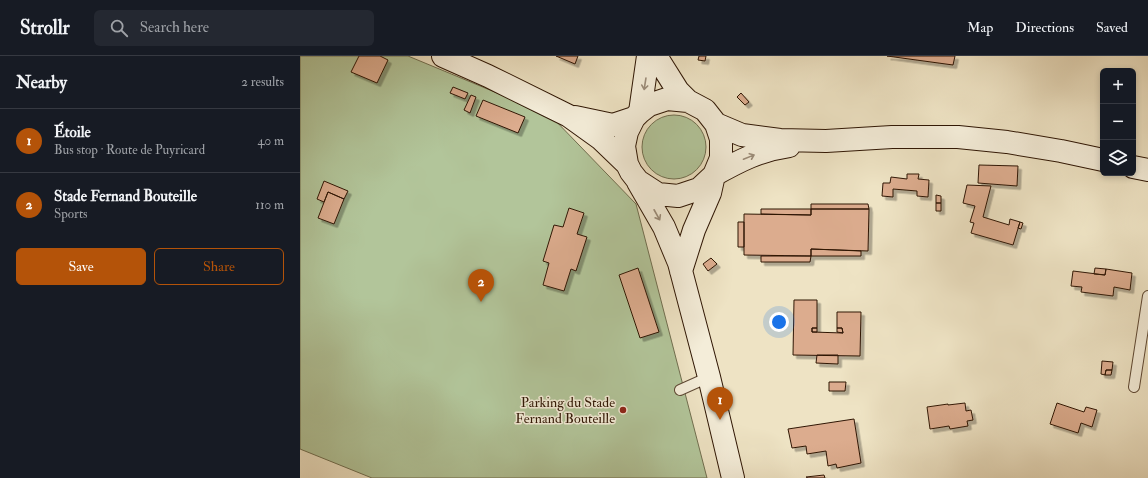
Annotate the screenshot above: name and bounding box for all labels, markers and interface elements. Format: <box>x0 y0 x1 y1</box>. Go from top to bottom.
search box <box>94 10 374 46</box>
text: Strollr <box>20 16 70 40</box>
icon: search <box>108 17 130 39</box>
text: Search here <box>140 18 209 37</box>
text: Map <box>967 19 993 36</box>
text: Directions <box>1015 19 1074 36</box>
text: Saved <box>1096 19 1128 36</box>
map controls <box>1100 68 1136 176</box>
button: + <box>1100 68 1136 104</box>
text: Nearby <box>16 72 67 93</box>
text: 2 results <box>241 74 284 90</box>
one-way arrow <box>640 77 648 90</box>
button: − <box>1100 104 1136 140</box>
text: Étoile <box>54 123 91 142</box>
text: 1 <box>27 133 31 149</box>
text: 40 m <box>258 133 284 149</box>
button: layers <box>1100 140 1136 176</box>
text: Bus stop · Route de Puyricard <box>54 142 205 158</box>
one-way arrow <box>742 152 754 160</box>
text: Stade Fernand Bouteille <box>54 187 197 206</box>
text: 2 <box>26 197 32 213</box>
text: 110 m <box>255 197 284 213</box>
text: Sports <box>54 206 88 222</box>
one-way arrow <box>653 209 661 221</box>
button: Save <box>16 248 146 285</box>
button: Share <box>154 248 284 285</box>
pin: 2 <box>468 269 494 302</box>
your location <box>769 312 789 332</box>
pin: 1 <box>707 387 733 420</box>
place label: Parking du Stade Fernand Bouteille <box>515 394 615 427</box>
marker: Parking du Stade Fernand Bouteille <box>618 405 628 415</box>

